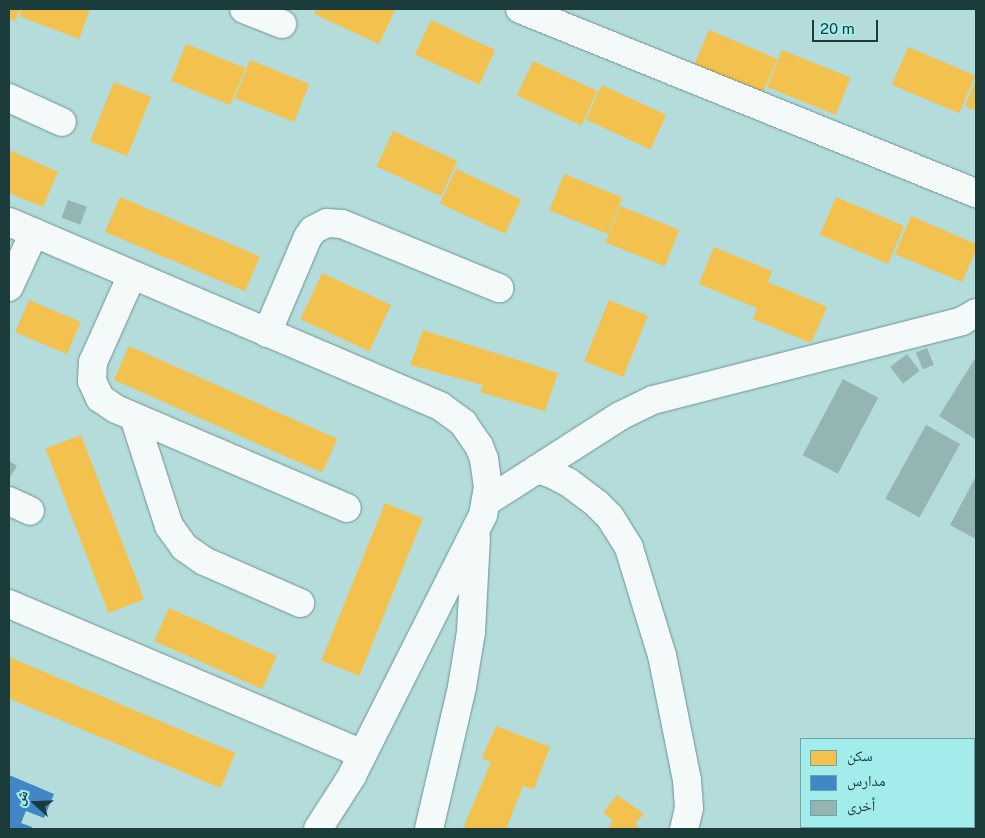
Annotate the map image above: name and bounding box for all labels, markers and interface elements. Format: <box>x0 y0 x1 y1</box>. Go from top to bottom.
scale bar <box>815 10 881 42</box>
text: 20 m <box>820 20 855 37</box>
legend <box>800 738 975 828</box>
text: سكن <box>847 747 873 764</box>
text: مدارس <box>847 772 886 789</box>
north arrow <box>10 778 60 828</box>
text: ش <box>11 788 31 808</box>
text: أخرى <box>847 797 875 814</box>

